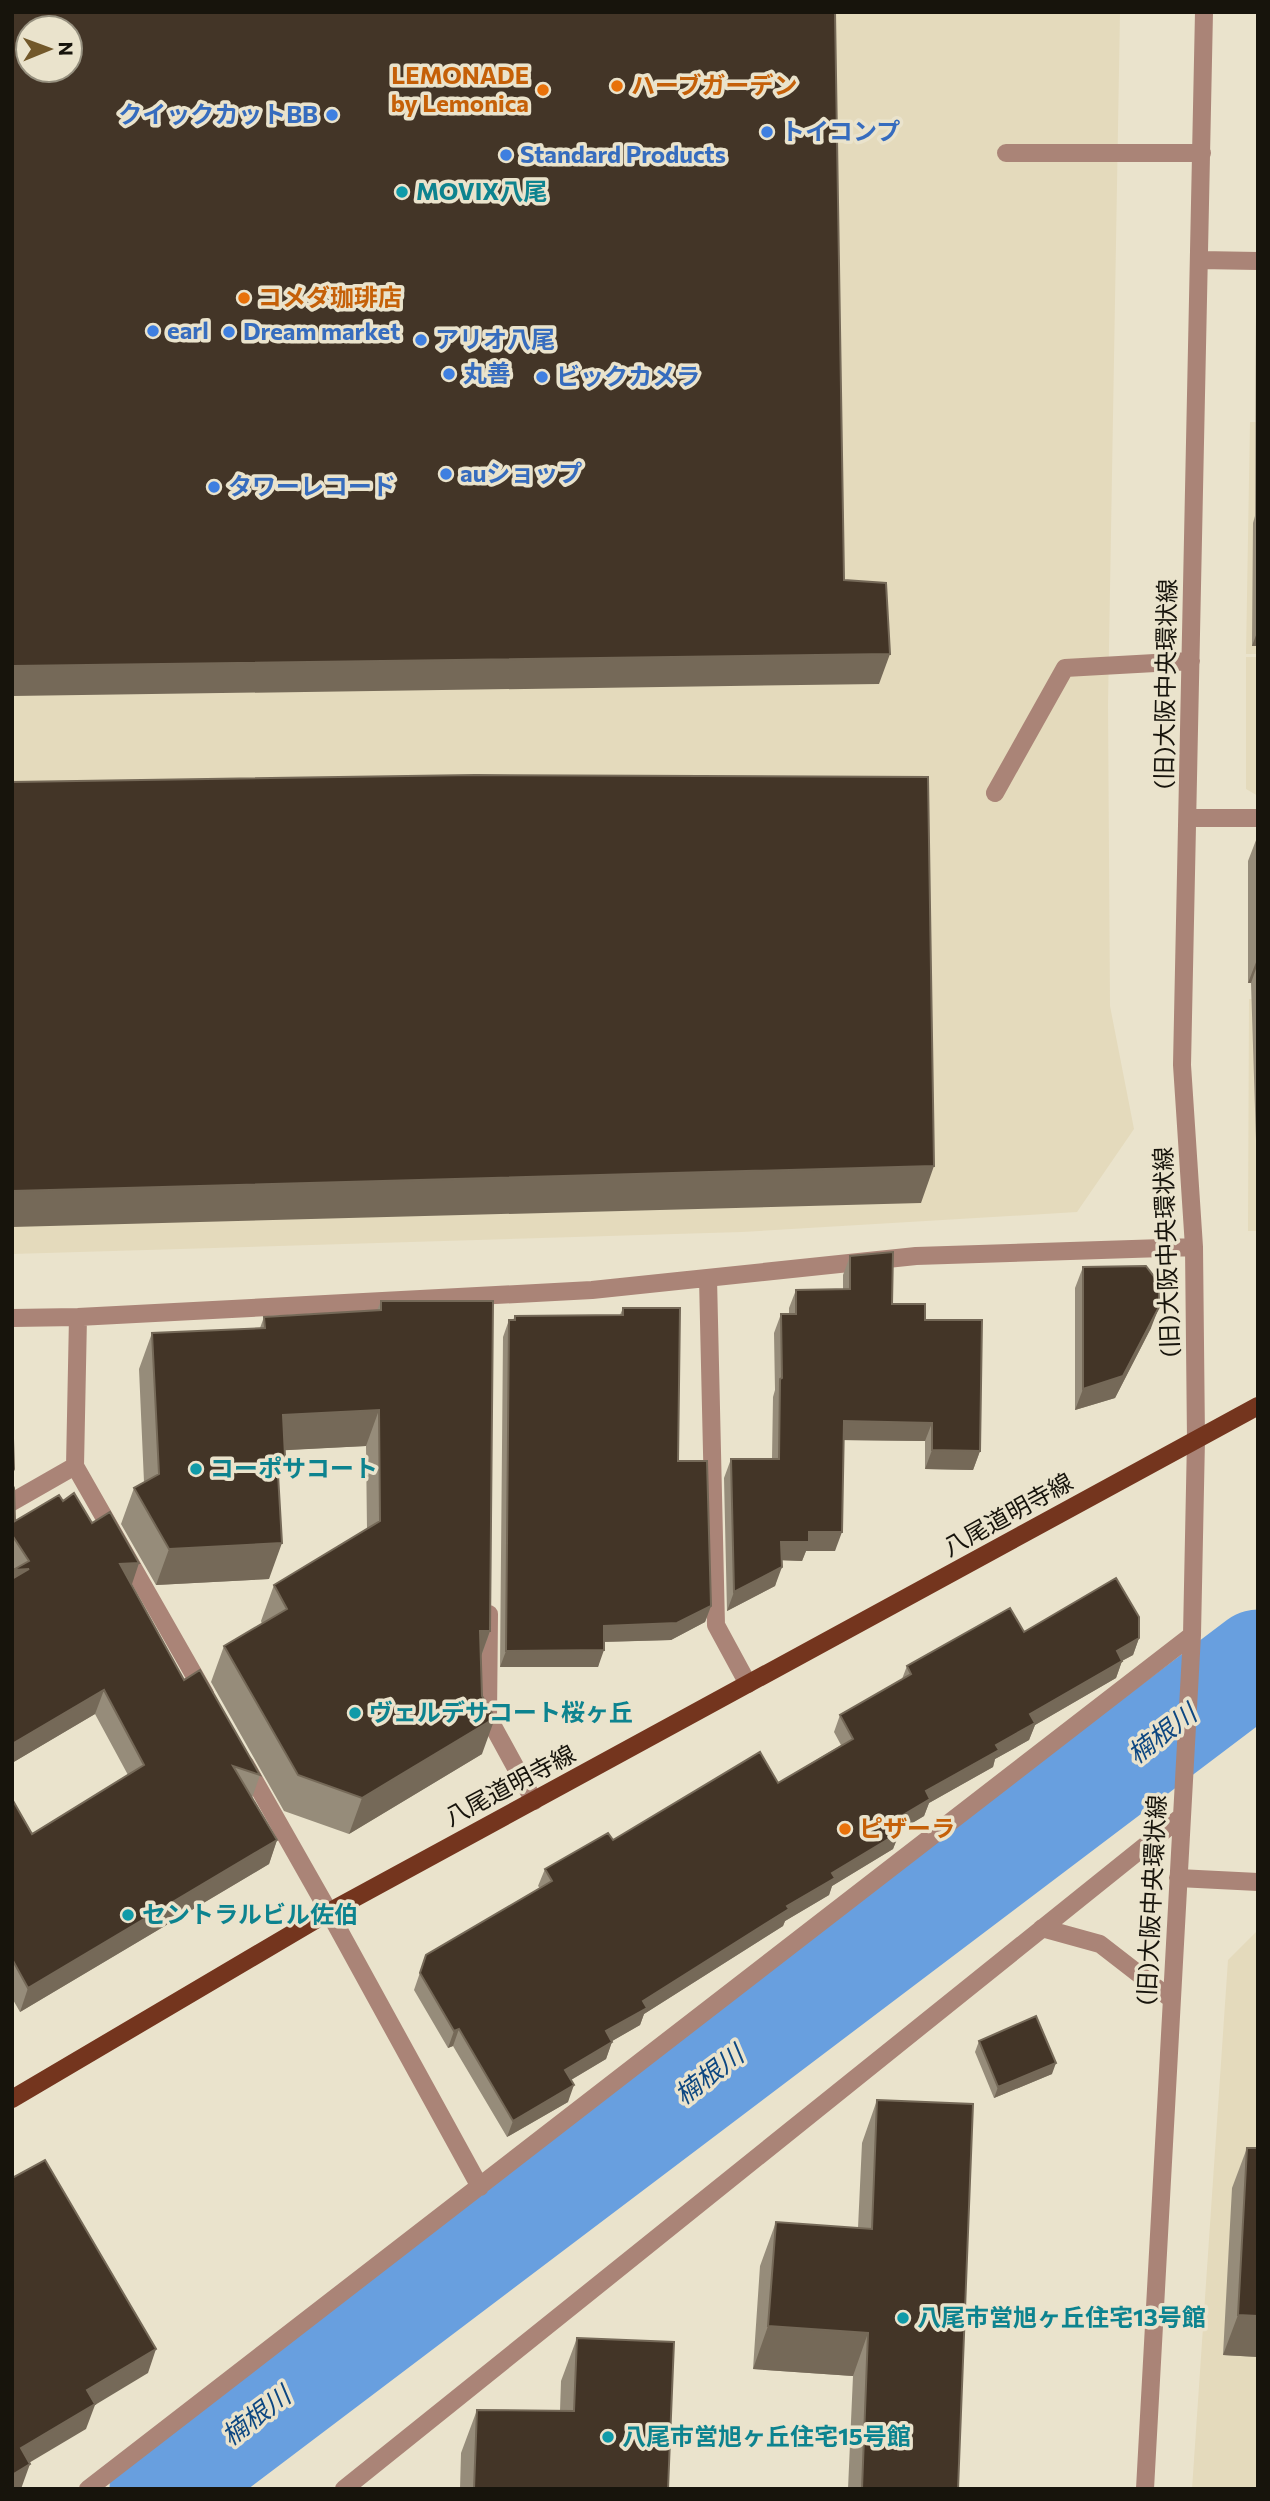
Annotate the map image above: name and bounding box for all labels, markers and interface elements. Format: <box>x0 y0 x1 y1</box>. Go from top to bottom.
north arrow <box>14 14 84 84</box>
text: N <box>55 41 78 56</box>
place label: LEMONADE by Lemonica <box>391 60 529 117</box>
place label: ハーブガーデン <box>631 70 798 99</box>
marker: ハーブガーデン <box>609 78 625 94</box>
marker: LEMONADE by Lemonica <box>535 82 551 98</box>
place label: クイックカットBB <box>118 99 318 128</box>
marker: クイックカットBB <box>324 107 340 123</box>
place label: トイコンプ <box>781 116 900 145</box>
marker: トイコンプ <box>759 124 775 140</box>
place label: Standard Products <box>520 139 726 168</box>
marker: Standard Products <box>498 147 514 163</box>
place label: MOVIX八尾 <box>416 176 547 205</box>
marker: MOVIX八尾 <box>394 184 410 200</box>
place label: コメダ珈琲店 <box>258 282 402 311</box>
marker: コメダ珈琲店 <box>236 290 252 306</box>
place label: earl <box>167 315 209 344</box>
place label: Dream market <box>243 316 400 345</box>
marker: earl <box>145 323 161 339</box>
marker: Dream market <box>221 324 237 340</box>
place label: アリオ八尾 <box>435 324 555 353</box>
marker: アリオ八尾 <box>413 332 429 348</box>
place label: 丸善 <box>463 358 511 387</box>
place label: ビックカメラ <box>556 361 700 390</box>
marker: 丸善 <box>441 366 457 382</box>
marker: ビックカメラ <box>534 369 550 385</box>
place label: auショップ <box>460 458 582 487</box>
marker: auショップ <box>438 466 454 482</box>
place label: タワーレコード <box>228 471 396 500</box>
marker: タワーレコード <box>206 479 222 495</box>
street label: (旧)大阪中央環状線 <box>1148 578 1181 789</box>
street label: (旧)大阪中央環状線 <box>1147 1146 1184 1358</box>
place label: コーポサコート <box>210 1453 378 1482</box>
marker: コーポサコート <box>188 1461 204 1477</box>
street label: 八尾道明寺線 <box>937 1466 1077 1561</box>
water label: 楠根川 <box>1121 1695 1204 1769</box>
place label: ヴェルデサコート桜ヶ丘 <box>369 1697 633 1726</box>
marker: ヴェルデサコート桜ヶ丘 <box>347 1705 363 1721</box>
street label: 八尾道明寺線 <box>439 1738 580 1831</box>
street label: (旧)大阪中央環状線 <box>1131 1794 1170 2006</box>
place label: ピザーラ <box>859 1813 955 1842</box>
marker: ピザーラ <box>837 1821 853 1837</box>
place label: セントラルビル佐伯 <box>142 1899 358 1928</box>
marker: セントラルビル佐伯 <box>120 1907 136 1923</box>
water label: 楠根川 <box>668 2036 751 2110</box>
place label: 八尾市営旭ヶ丘住宅13号館 <box>917 2302 1206 2331</box>
marker: 八尾市営旭ヶ丘住宅13号館 <box>895 2310 911 2326</box>
water label: 楠根川 <box>215 2377 298 2451</box>
place label: 八尾市営旭ヶ丘住宅15号館 <box>622 2421 911 2450</box>
marker: 八尾市営旭ヶ丘住宅15号館 <box>600 2429 616 2445</box>

